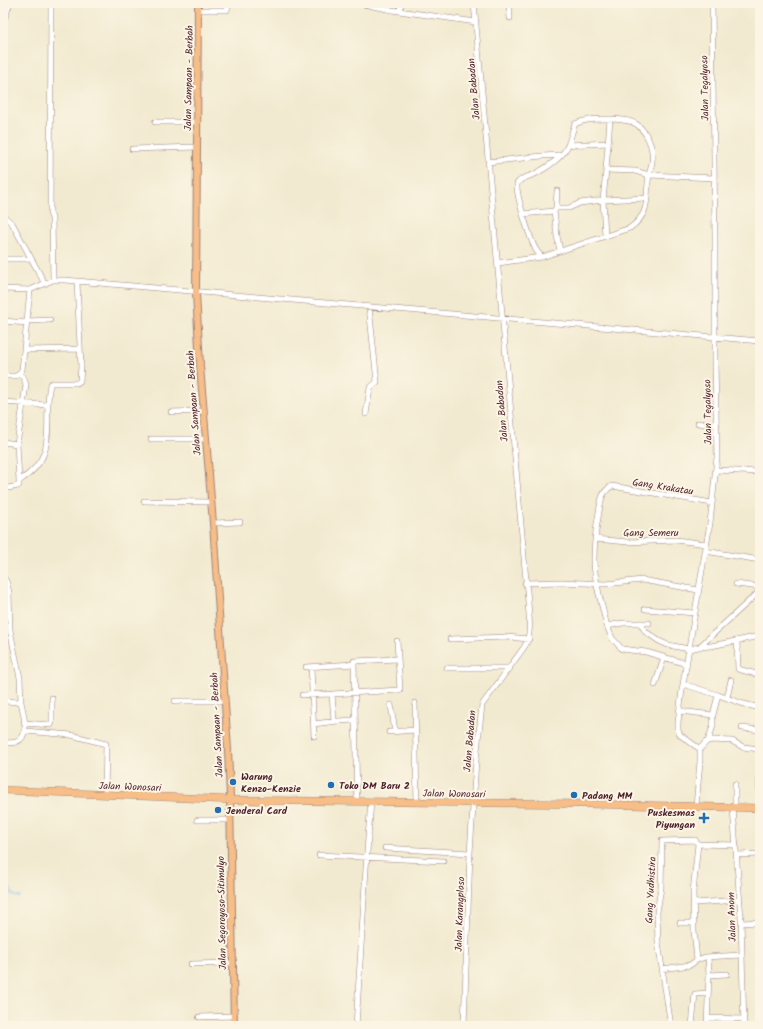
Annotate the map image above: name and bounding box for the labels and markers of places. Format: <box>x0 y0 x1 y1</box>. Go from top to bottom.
place label: Warung Kenzo-Kenzie <box>241 769 301 797</box>
marker: Warung Kenzo-Kenzie <box>228 777 238 787</box>
place label: Toko DM Baru 2 <box>339 778 410 794</box>
marker: Toko DM Baru 2 <box>326 780 336 790</box>
place label: Padang MM <box>582 788 633 804</box>
marker: Padang MM <box>569 790 579 800</box>
place label: Jenderal Card <box>226 803 288 819</box>
marker: Jenderal Card <box>213 805 223 815</box>
place label: Puskesmas Piyungan <box>648 805 695 833</box>
marker: Puskesmas Piyungan <box>698 812 710 824</box>

